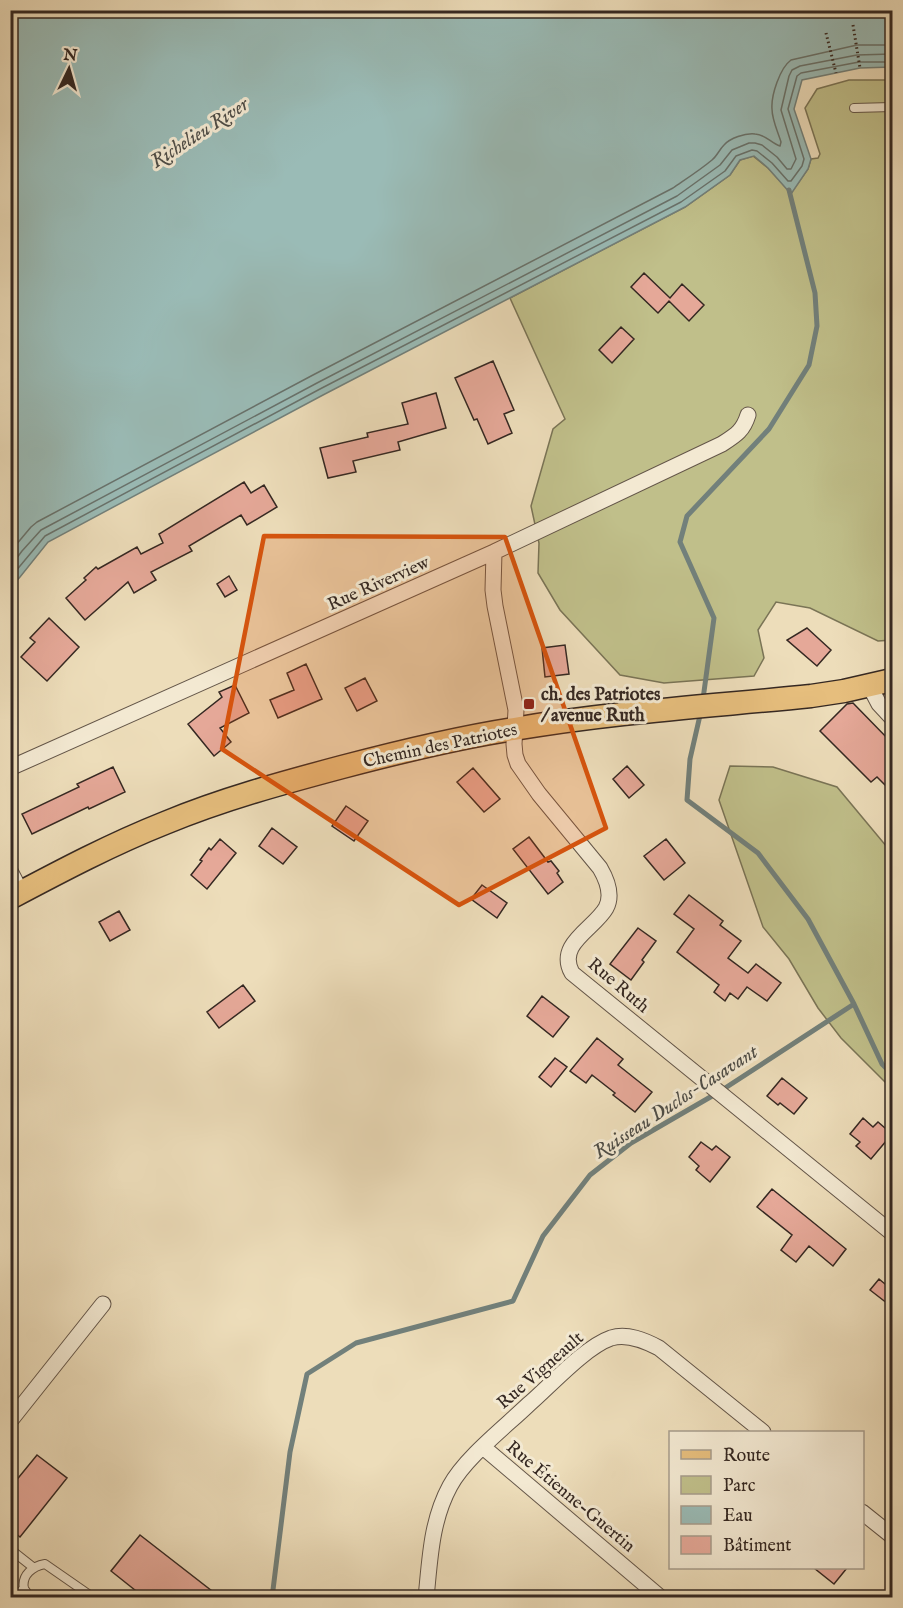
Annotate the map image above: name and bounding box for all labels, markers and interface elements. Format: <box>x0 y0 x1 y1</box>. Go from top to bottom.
north arrow <box>39 39 99 99</box>
text: N <box>61 45 78 67</box>
water label: Richelieu River <box>146 92 255 174</box>
street label: Rue Riverview <box>324 551 434 617</box>
place label: ch. des Patriotes / avenue Ruth <box>540 684 661 728</box>
marker: ch. des Patriotes / avenue Ruth <box>522 697 536 711</box>
street label: Chemin des Patriotes <box>361 719 520 774</box>
street label: Rue Ruth <box>582 954 654 1019</box>
water label: Ruisseau Duclos-Casavant <box>589 1039 764 1165</box>
street label: Rue Vigneault <box>493 1327 589 1415</box>
legend <box>669 1431 864 1569</box>
street label: Rue Étienne-Guertin <box>501 1435 641 1558</box>
text: Route <box>723 1445 770 1468</box>
text: Parc <box>723 1475 756 1498</box>
text: Eau <box>723 1505 753 1528</box>
text: Bâtiment <box>723 1535 792 1558</box>

